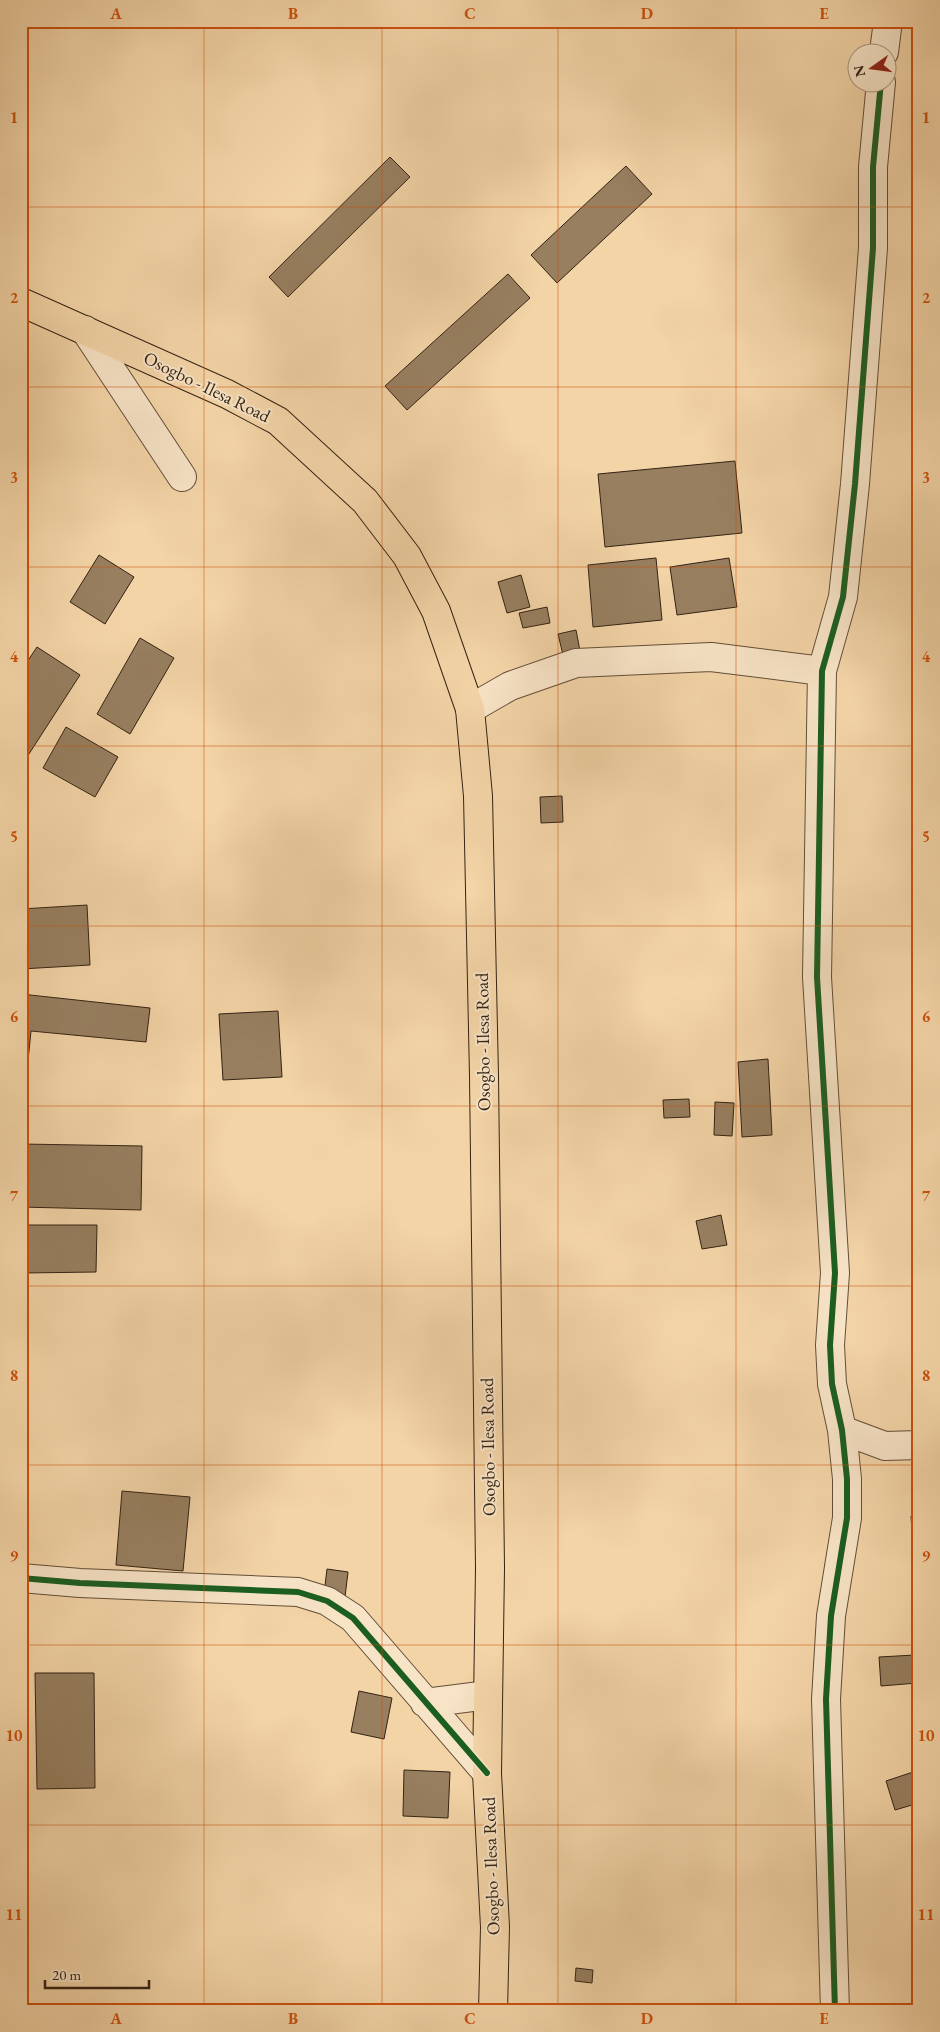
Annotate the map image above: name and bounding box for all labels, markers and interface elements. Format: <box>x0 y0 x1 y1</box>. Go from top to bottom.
text: A <box>109 3 122 24</box>
text: B <box>288 3 298 24</box>
text: C <box>464 3 476 24</box>
text: D <box>641 3 653 24</box>
text: E <box>819 3 829 24</box>
north arrow <box>848 42 898 92</box>
text: N <box>849 63 869 79</box>
text: 1 <box>10 107 18 128</box>
text: 1 <box>922 107 930 128</box>
text: 2 <box>10 287 19 308</box>
text: 2 <box>922 287 931 308</box>
street label: Osogbo - Ilesa Road <box>140 346 275 428</box>
text: 3 <box>10 467 18 488</box>
text: 3 <box>922 467 930 488</box>
text: 4 <box>10 646 19 667</box>
text: 4 <box>922 646 931 667</box>
text: 5 <box>10 826 18 847</box>
text: 5 <box>922 826 930 847</box>
street label: Osogbo - Ilesa Road <box>470 972 495 1111</box>
text: 6 <box>10 1006 19 1027</box>
text: 6 <box>922 1006 931 1027</box>
text: 7 <box>10 1185 19 1206</box>
text: 7 <box>922 1185 931 1206</box>
text: 8 <box>10 1365 18 1386</box>
text: 8 <box>922 1365 930 1386</box>
street label: Osogbo - Ilesa Road <box>475 1377 500 1516</box>
text: 9 <box>10 1545 19 1566</box>
text: 9 <box>922 1545 931 1566</box>
text: 10 <box>6 1725 23 1746</box>
text: 10 <box>918 1725 935 1746</box>
street label: Osogbo - Ilesa Road <box>477 1796 504 1936</box>
text: 11 <box>6 1904 22 1925</box>
text: 11 <box>918 1904 934 1925</box>
scale bar <box>45 1957 149 1989</box>
text: 20 m <box>52 1965 81 1984</box>
text: A <box>109 2008 122 2029</box>
text: B <box>288 2008 298 2029</box>
text: C <box>464 2008 476 2029</box>
text: D <box>641 2008 653 2029</box>
text: E <box>819 2008 829 2029</box>

